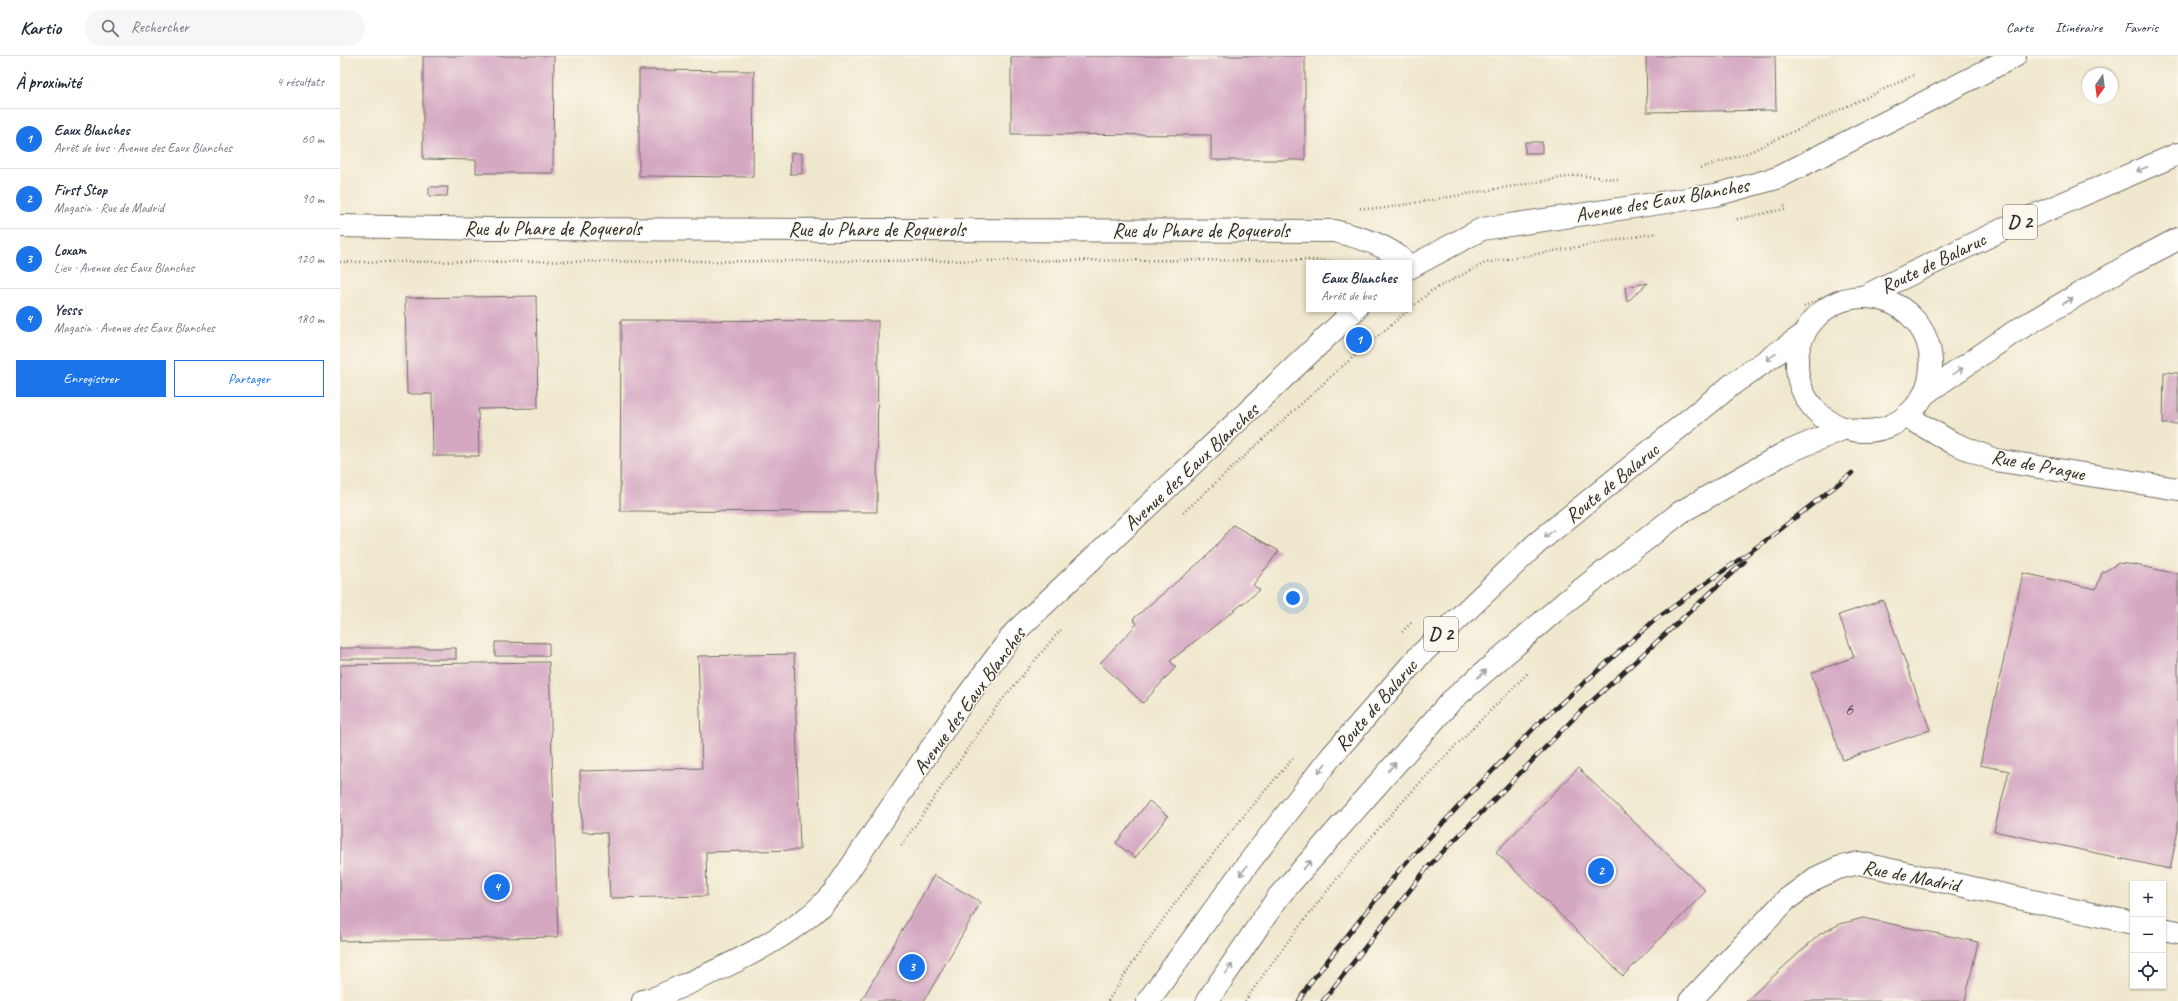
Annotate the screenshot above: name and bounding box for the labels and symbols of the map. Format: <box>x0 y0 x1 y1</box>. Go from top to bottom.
north arrow <box>2082 68 2118 104</box>
one-way arrow <box>2136 166 2148 173</box>
street label: Avenue des Eaux Blanches <box>1573 172 1753 228</box>
road number: D 2 <box>2003 205 2037 239</box>
street label: Rue du Phare de Roquerols <box>464 216 644 241</box>
street label: Rue du Phare de Roquerols <box>788 217 968 242</box>
street label: Rue du Phare de Roquerols <box>1112 218 1292 243</box>
street label: Route de Balaruc <box>1876 226 1990 299</box>
one-way arrow <box>2061 296 2073 304</box>
pin: 1 <box>1346 325 1372 355</box>
one-way arrow <box>1766 353 1777 361</box>
one-way arrow <box>1952 367 1963 375</box>
street label: Avenue des Eaux Blanches <box>1118 397 1265 536</box>
street label: Route de Balaruc <box>1560 437 1665 529</box>
street label: Rue de Prague <box>1989 444 2088 487</box>
one-way arrow <box>1543 529 1554 538</box>
your location <box>1283 588 1303 608</box>
road number: D 2 <box>1424 617 1458 651</box>
street label: Avenue des Eaux Blanches <box>907 621 1032 779</box>
street label: Route de Balaruc <box>1329 653 1423 756</box>
one-way arrow <box>1477 669 1488 678</box>
house number: 6 <box>1845 698 1854 720</box>
one-way arrow <box>1318 762 1327 773</box>
one-way arrow <box>1388 762 1397 773</box>
street label: Rue de Madrid <box>1861 854 1965 898</box>
pin: 2 <box>1588 856 1614 886</box>
one-way arrow <box>1302 860 1311 870</box>
one-way arrow <box>1239 865 1247 876</box>
pin: 4 <box>484 872 510 902</box>
pin: 3 <box>899 952 925 982</box>
one-way arrow <box>1225 964 1233 975</box>

